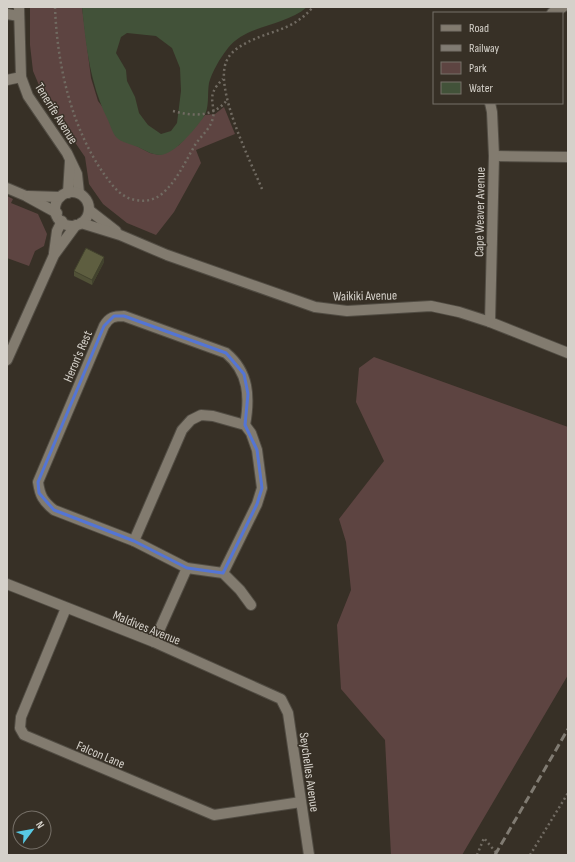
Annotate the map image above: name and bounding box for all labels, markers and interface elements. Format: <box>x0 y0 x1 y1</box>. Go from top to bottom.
legend <box>433 12 563 104</box>
text: Road <box>469 21 489 36</box>
text: Railway <box>469 41 500 56</box>
text: Park <box>469 61 487 76</box>
street label: Tenerife Avenue <box>31 80 81 147</box>
text: Water <box>469 81 493 96</box>
street label: Cape Weaver Avenue <box>471 167 489 257</box>
street label: Waikiki Avenue <box>333 287 397 305</box>
street label: Heron's Rest <box>60 328 96 385</box>
street label: Maldives Avenue <box>110 607 183 649</box>
street label: Seychelles Avenue <box>296 731 323 813</box>
street label: Falcon Lane <box>74 738 127 772</box>
north arrow <box>12 810 52 850</box>
text: N <box>33 819 47 831</box>

